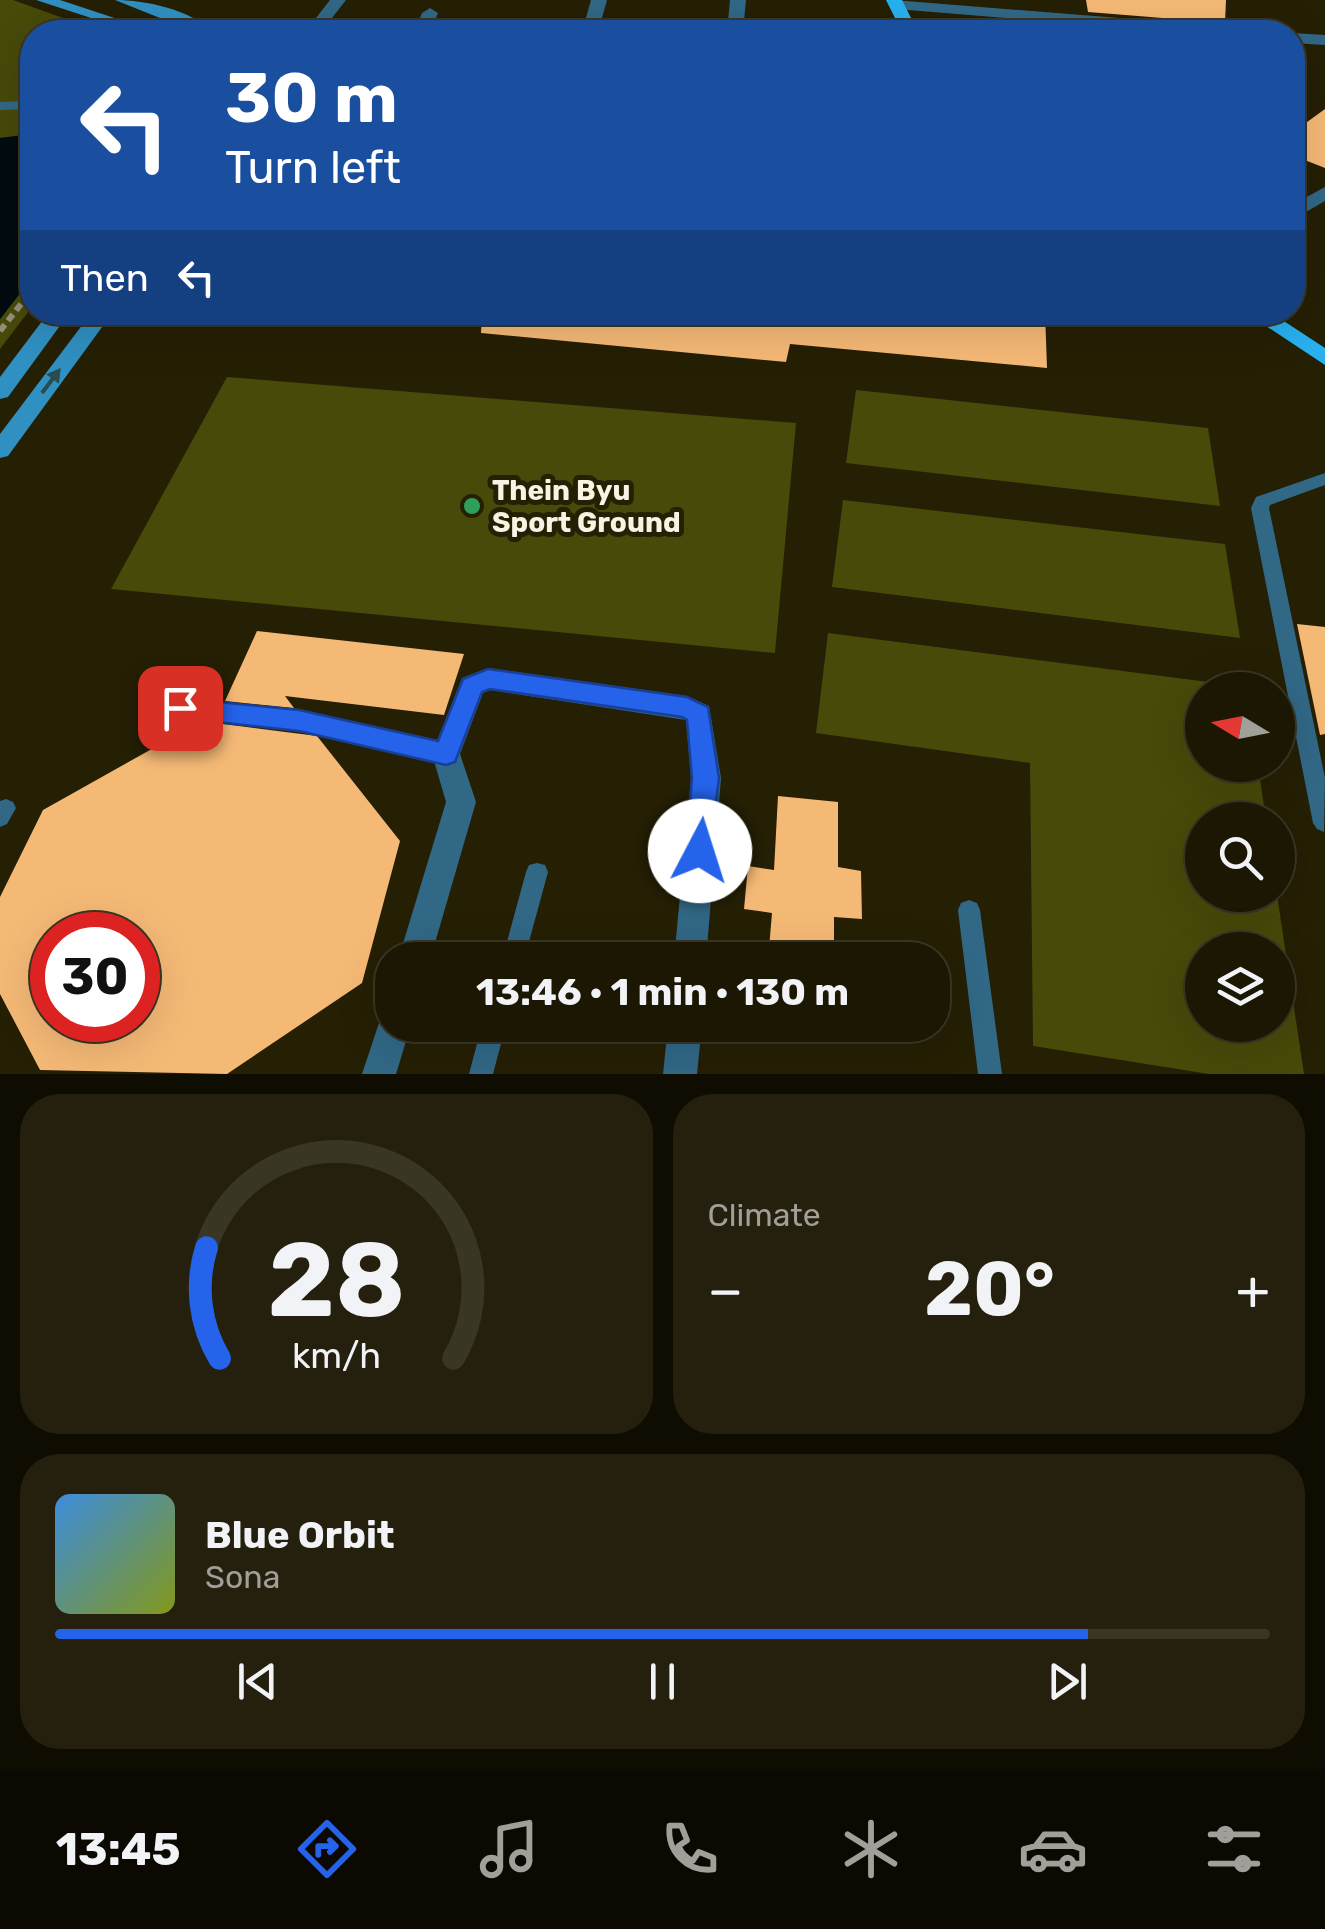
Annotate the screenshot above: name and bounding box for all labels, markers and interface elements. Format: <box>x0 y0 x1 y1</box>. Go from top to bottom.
text: 30 m <box>225 57 398 140</box>
icon: left <box>60 60 190 190</box>
text: Turn left <box>225 141 401 194</box>
icon: left <box>169 250 224 305</box>
text: Then <box>60 255 149 301</box>
one-way arrow <box>40 368 60 394</box>
place label: Thein Byu Sport Ground <box>492 474 681 539</box>
marker: Thein Byu Sport Ground <box>461 495 483 517</box>
pin <box>138 666 223 751</box>
north arrow <box>1185 672 1295 782</box>
map controls <box>1185 672 1295 1042</box>
icon: arrive <box>153 681 208 736</box>
position arrow <box>648 799 752 903</box>
button: search <box>1185 802 1295 912</box>
speed limit sign: 30 <box>30 912 160 1042</box>
button: layers <box>1185 932 1295 1042</box>
text: 13:46 · 1 min · 130 m <box>476 969 849 1015</box>
text: Climate <box>708 1196 821 1234</box>
text: 28 <box>267 1219 405 1342</box>
text: 20° <box>924 1245 1055 1334</box>
text: − <box>708 1258 743 1323</box>
text: + <box>1236 1258 1270 1323</box>
text: km/h <box>292 1335 381 1377</box>
text: Blue Orbit <box>205 1512 395 1558</box>
text: Sona <box>205 1558 280 1596</box>
icon: previous <box>230 1654 285 1709</box>
icon: pause <box>635 1654 690 1709</box>
icon: next <box>1040 1654 1095 1709</box>
icon: directions <box>292 1814 362 1884</box>
icon: music <box>474 1814 544 1884</box>
icon: phone <box>655 1814 725 1884</box>
icon: climate <box>836 1814 906 1884</box>
icon: car <box>1018 1814 1088 1884</box>
icon: filters <box>1199 1814 1269 1884</box>
text: 13:45 <box>56 1823 181 1876</box>

